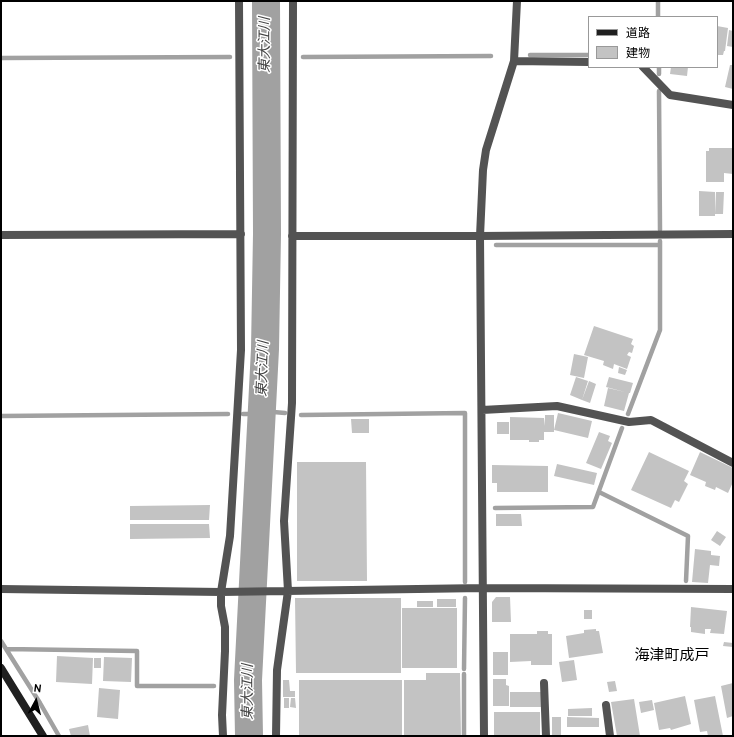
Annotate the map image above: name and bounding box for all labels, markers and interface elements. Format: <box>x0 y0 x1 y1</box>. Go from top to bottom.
legend <box>588 16 718 68</box>
water label: 東大江川 <box>258 17 274 73</box>
text: 道路 <box>626 26 650 42</box>
text: 建物 <box>626 46 650 62</box>
water label: 東大江川 <box>255 341 273 397</box>
district label: 海津町成戸 <box>635 648 709 666</box>
water label: 東大江川 <box>241 664 257 720</box>
north arrow <box>16 681 56 721</box>
text: N <box>33 682 42 697</box>

